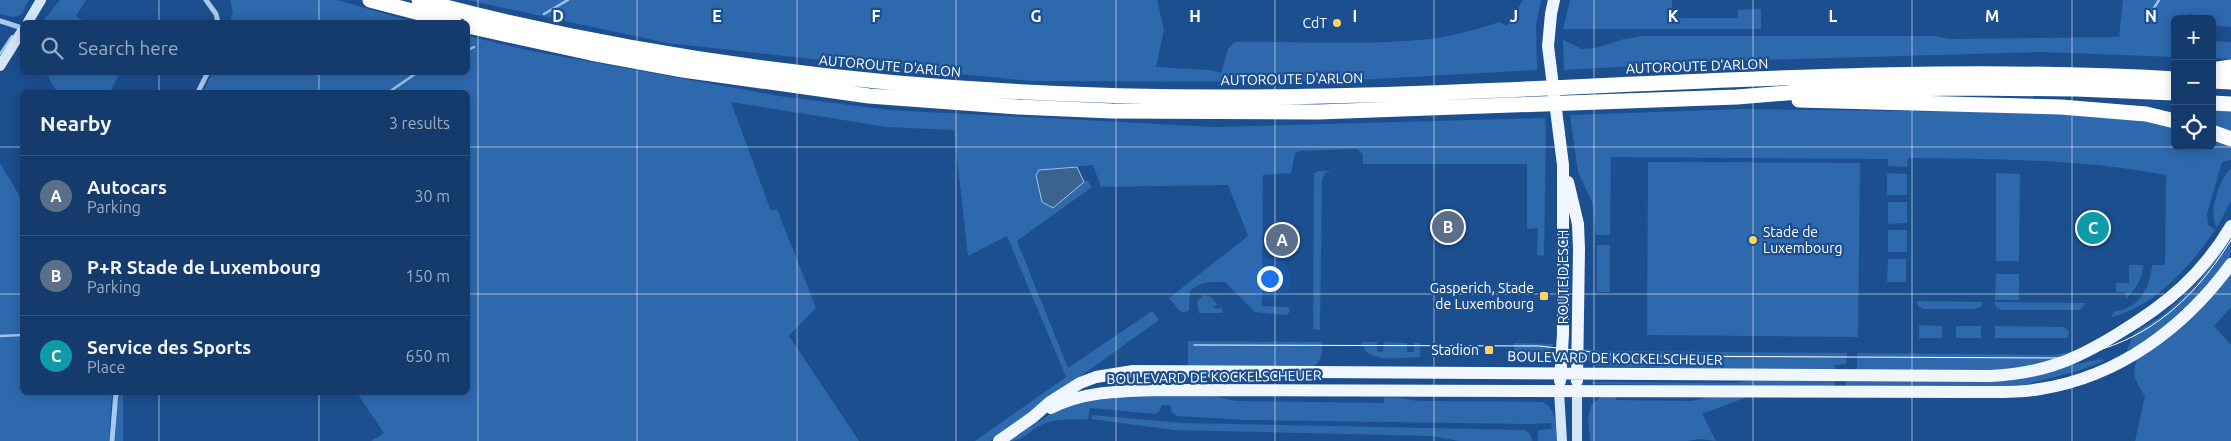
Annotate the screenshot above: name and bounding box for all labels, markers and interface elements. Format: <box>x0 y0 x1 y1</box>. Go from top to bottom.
text: D <box>552 7 564 25</box>
text: E <box>712 7 722 25</box>
text: F <box>872 7 881 25</box>
text: G <box>1030 7 1042 25</box>
text: H <box>1189 7 1201 25</box>
text: I <box>1353 7 1357 25</box>
text: J <box>1510 7 1518 25</box>
text: K <box>1668 7 1679 25</box>
text: L <box>1829 7 1838 25</box>
text: M <box>1985 7 1999 25</box>
text: N <box>2145 7 2157 25</box>
place label: CdT <box>1302 15 1327 31</box>
map controls <box>2171 15 2216 150</box>
button: + <box>2171 15 2216 60</box>
marker: CdT <box>1331 17 1343 29</box>
search box <box>20 20 470 75</box>
icon: search <box>38 34 66 62</box>
text: Search here <box>78 37 178 59</box>
street label: AUTOROUTE D'ARLON <box>818 52 962 80</box>
street label: AUTOROUTE D'ARLON <box>1625 56 1769 76</box>
button: − <box>2171 60 2216 105</box>
street label: AUTOROUTE D'ARLON <box>1221 70 1363 88</box>
button: locate <box>2171 105 2216 150</box>
text: Nearby <box>40 111 111 135</box>
text: 3 results <box>389 114 450 132</box>
text: Autocars <box>87 176 167 198</box>
text: A <box>50 187 62 205</box>
text: 30 m <box>414 187 450 205</box>
text: Parking <box>87 198 141 216</box>
pin: B <box>1432 208 1464 246</box>
pin: C <box>2077 209 2109 247</box>
pin: A <box>1266 221 1298 259</box>
place label: Stade de Luxembourg <box>1763 224 1843 256</box>
street label: ROUTE D'ESCH <box>1555 230 1571 324</box>
marker: Stade de Luxembourg <box>1747 234 1759 246</box>
text: P+R Stade de Luxembourg <box>87 256 321 278</box>
your location <box>1257 266 1283 292</box>
text: B <box>51 267 61 285</box>
text: 150 m <box>405 267 450 285</box>
text: Parking <box>87 278 141 296</box>
place label: Gasperich, Stade de Luxembourg <box>1430 280 1534 312</box>
marker: Gasperich, Stade de Luxembourg <box>1538 290 1550 302</box>
text: Service des Sports <box>87 336 251 358</box>
place label: Stadion <box>1431 342 1479 358</box>
marker: Stadion <box>1483 344 1495 356</box>
text: C <box>51 347 61 365</box>
text: 650 m <box>405 347 450 365</box>
street label: BOULEVARD DE KOCKELSCHEUER <box>1507 348 1723 368</box>
text: Place <box>87 358 125 376</box>
street label: BOULEVARD DE KOCKELSCHEUER <box>1106 367 1322 387</box>

